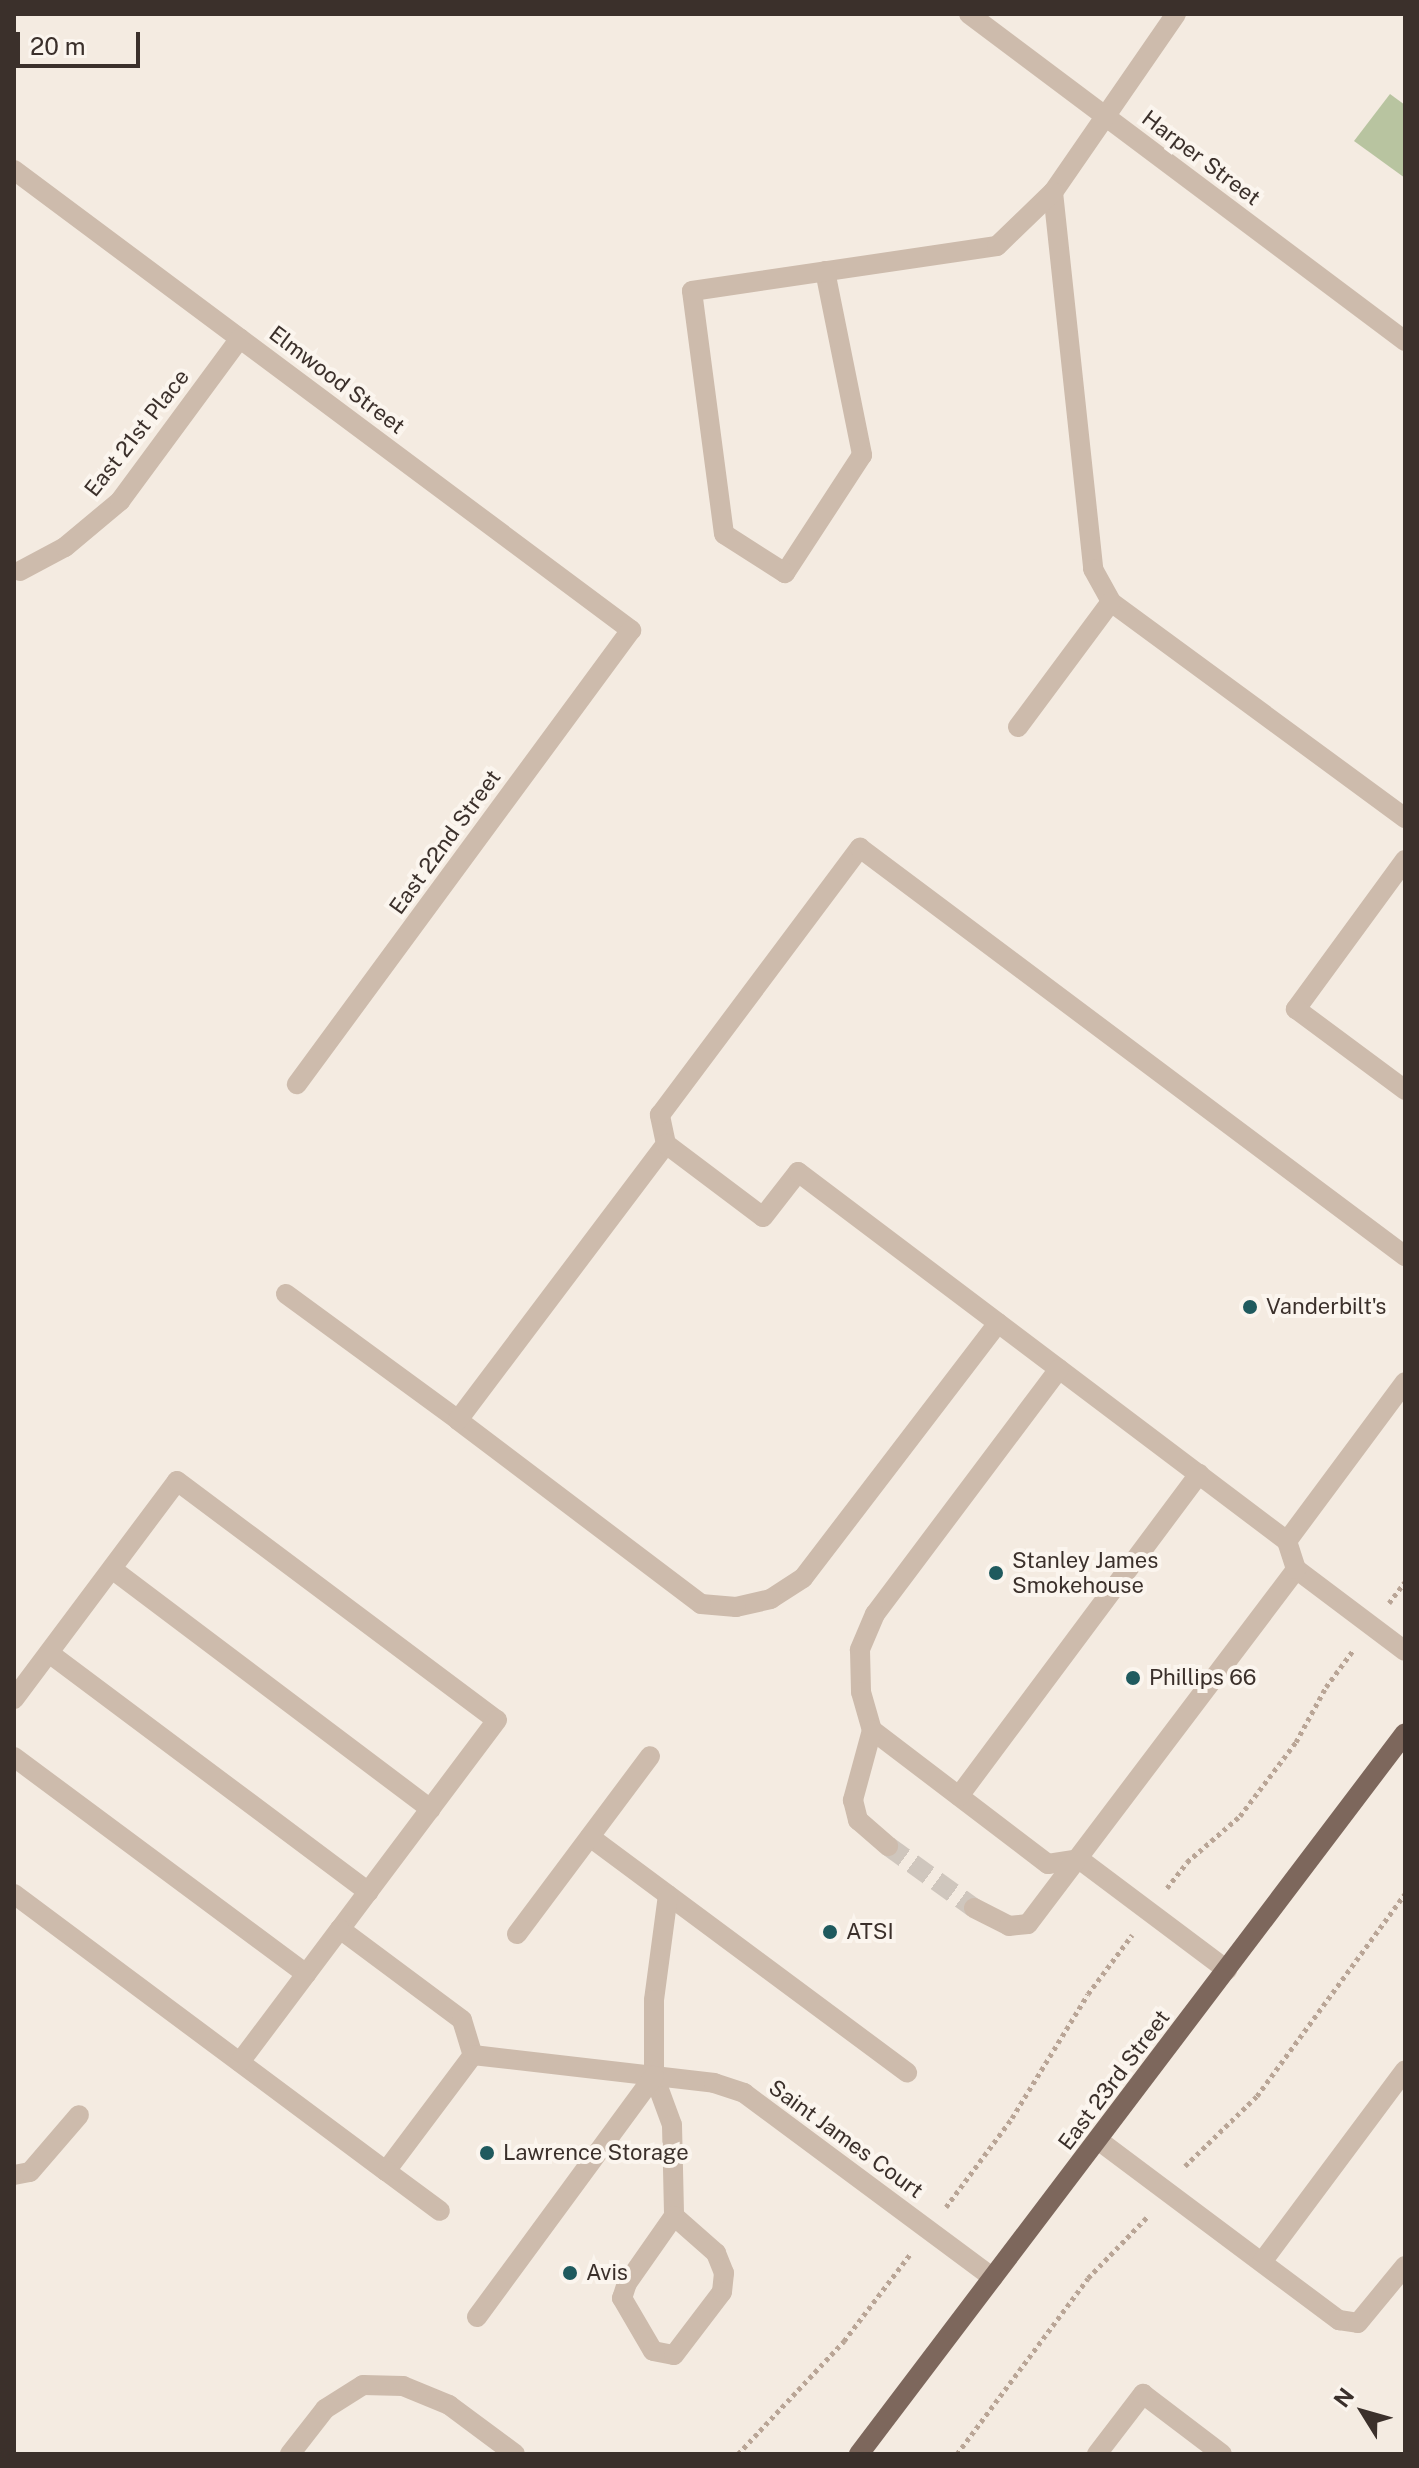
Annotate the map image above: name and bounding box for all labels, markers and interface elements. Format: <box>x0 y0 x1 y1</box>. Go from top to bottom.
scale bar <box>20 16 144 66</box>
text: 20 m <box>30 32 86 60</box>
street label: Harper Street <box>1137 105 1265 211</box>
street label: Elmwood Street <box>264 320 410 440</box>
street label: East 21st Place <box>79 364 195 502</box>
street label: East 22nd Street <box>384 765 506 919</box>
place label: Vanderbilt's <box>1266 1294 1386 1320</box>
marker: Vanderbilt's <box>1241 1298 1259 1316</box>
place label: Stanley James Smokehouse <box>1012 1547 1158 1598</box>
marker: Stanley James Smokehouse <box>987 1564 1005 1582</box>
place label: Phillips 66 <box>1149 1665 1257 1691</box>
marker: Phillips 66 <box>1124 1669 1142 1687</box>
place label: ATSI <box>846 1919 894 1945</box>
marker: ATSI <box>821 1923 839 1941</box>
street label: East 23rd Street <box>1053 2005 1175 2155</box>
street label: Saint James Court <box>764 2074 928 2204</box>
place label: Lawrence Storage <box>503 2140 689 2166</box>
marker: Lawrence Storage <box>478 2144 496 2162</box>
place label: Avis <box>586 2260 628 2286</box>
marker: Avis <box>561 2264 579 2282</box>
north arrow <box>1323 2372 1403 2452</box>
text: N <box>1328 2383 1359 2412</box>

